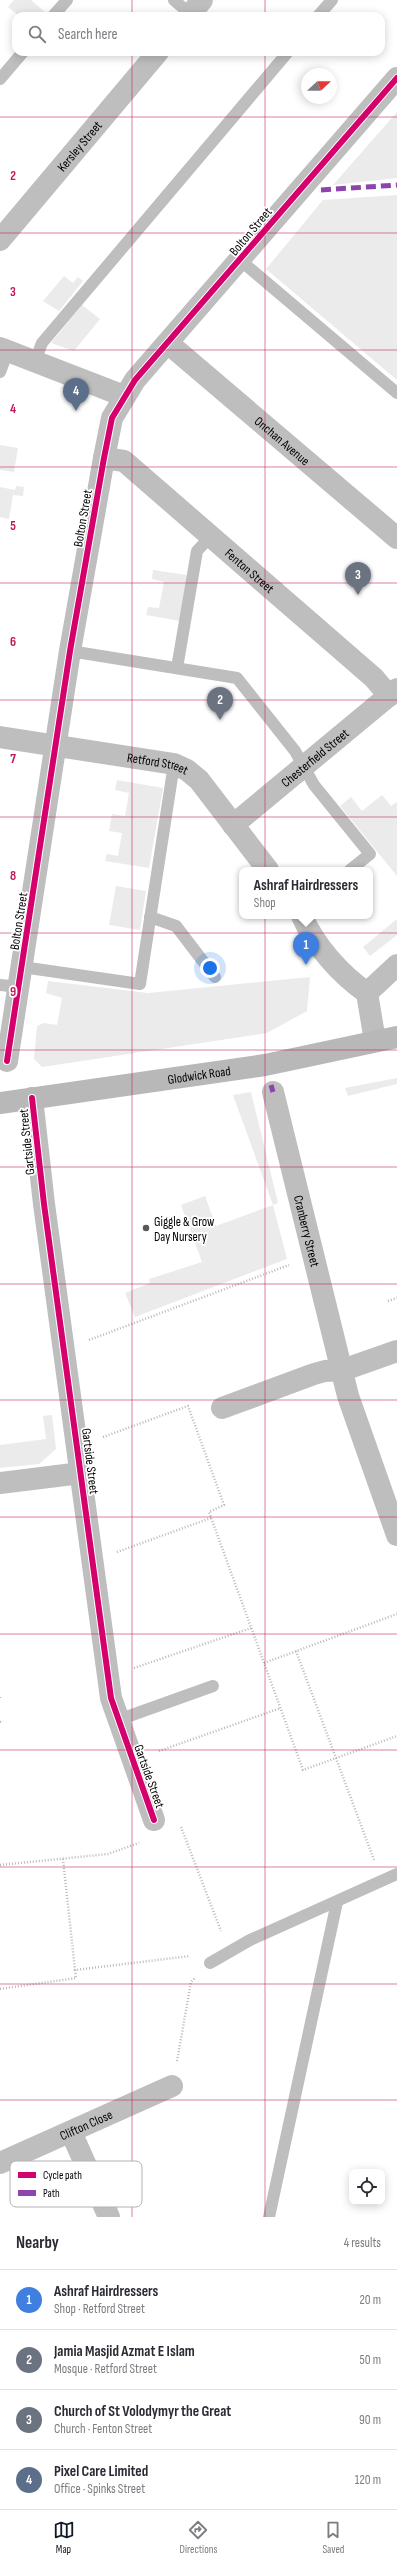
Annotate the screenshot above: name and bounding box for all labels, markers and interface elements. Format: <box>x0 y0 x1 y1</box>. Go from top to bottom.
search box <box>12 12 385 56</box>
icon: search <box>26 23 48 45</box>
text: Search here <box>58 25 118 44</box>
north arrow <box>301 68 337 104</box>
street label: Kersley Street <box>54 118 106 175</box>
text: 2 <box>10 168 16 184</box>
street label: Bolton Street <box>226 204 276 259</box>
text: 3 <box>10 284 16 300</box>
pin: 4 <box>63 378 89 411</box>
text: 4 <box>10 401 16 417</box>
street label: Onchan Avenue <box>251 413 313 469</box>
street label: Bolton Street <box>70 488 96 548</box>
text: 5 <box>10 518 16 534</box>
street label: Fenton Street <box>221 545 277 597</box>
pin: 3 <box>345 562 371 595</box>
text: 6 <box>10 634 16 650</box>
pin: 2 <box>207 687 233 720</box>
street label: Chesterfield Street <box>278 725 352 791</box>
street label: Retford Street <box>126 750 191 779</box>
text: 7 <box>10 751 16 767</box>
popup <box>239 867 373 919</box>
text: 8 <box>10 868 16 884</box>
text: Ashraf Hairdressers <box>254 876 358 895</box>
street label: Bolton Street <box>7 891 31 951</box>
text: Shop <box>254 895 276 911</box>
pin: 1 <box>293 932 319 965</box>
your location <box>200 958 220 978</box>
text: 9 <box>10 984 16 1000</box>
street label: Glodwick Road <box>167 1063 232 1088</box>
street label: Gartside Street <box>16 1108 38 1176</box>
street label: Cranberry Street <box>290 1194 323 1269</box>
place label: Giggle & Grow Day Nursery <box>154 1214 215 1245</box>
marker: Giggle & Grow Day Nursery <box>141 1223 151 1233</box>
street label: Gartside Street <box>78 1427 102 1495</box>
street label: Gartside Street <box>130 1742 168 1810</box>
street label: Clifton Close <box>57 2107 115 2144</box>
legend <box>10 2161 142 2207</box>
text: Cycle path <box>43 2169 82 2182</box>
map controls <box>349 2169 385 2205</box>
button: locate <box>349 2169 385 2205</box>
text: Path <box>43 2187 60 2200</box>
text: Nearby <box>16 2233 59 2253</box>
text: 4 results <box>344 2235 381 2251</box>
text: Ashraf Hairdressers <box>54 2282 158 2301</box>
text: 1 <box>26 2292 32 2308</box>
text: 20 m <box>359 2292 381 2308</box>
text: Shop · Retford Street <box>54 2301 145 2317</box>
text: Jamia Masjid Azmat E Islam <box>54 2342 195 2361</box>
text: 2 <box>26 2352 32 2368</box>
text: 50 m <box>360 2352 381 2368</box>
text: Mosque · Retford Street <box>54 2361 157 2377</box>
text: Church of St Volodymyr the Great <box>54 2402 231 2421</box>
text: 3 <box>26 2412 32 2428</box>
text: 90 m <box>359 2412 381 2428</box>
text: Church · Fenton Street <box>54 2421 152 2437</box>
text: Pixel Care Limited <box>54 2462 148 2481</box>
text: 4 <box>26 2472 32 2488</box>
text: 120 m <box>355 2472 381 2488</box>
text: Office · Spinks Street <box>54 2481 145 2497</box>
tab: Map <box>53 2519 75 2556</box>
tab: Directions <box>180 2519 217 2556</box>
tab: Saved <box>322 2519 344 2556</box>

